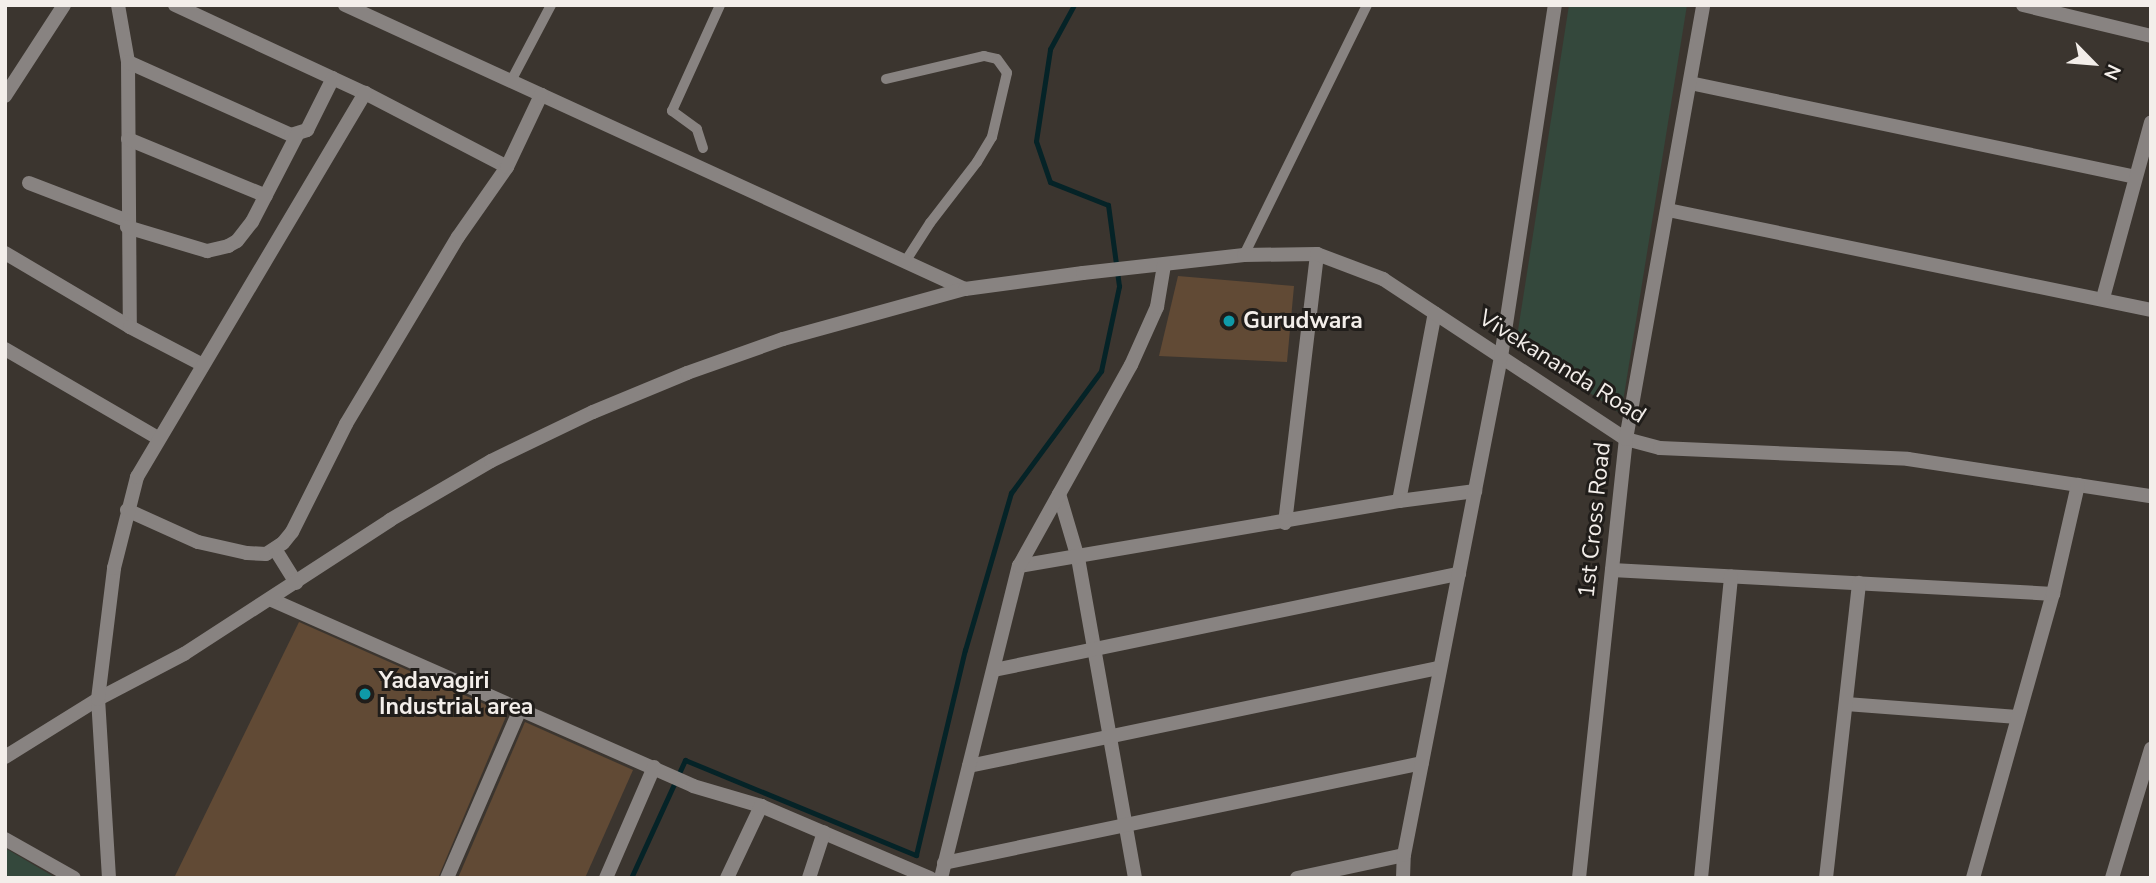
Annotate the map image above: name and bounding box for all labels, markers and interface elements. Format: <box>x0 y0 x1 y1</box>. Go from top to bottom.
north arrow <box>2058 28 2128 98</box>
text: N <box>2097 60 2127 84</box>
street label: Vivekananda Road <box>1473 304 1651 430</box>
place label: Gurudwara <box>1243 307 1363 335</box>
marker: Gurudwara <box>1221 313 1237 329</box>
street label: 1st Cross Road <box>1573 441 1617 599</box>
place label: Yadavagiri Industrial area <box>379 667 533 721</box>
marker: Yadavagiri Industrial area <box>357 686 373 702</box>

